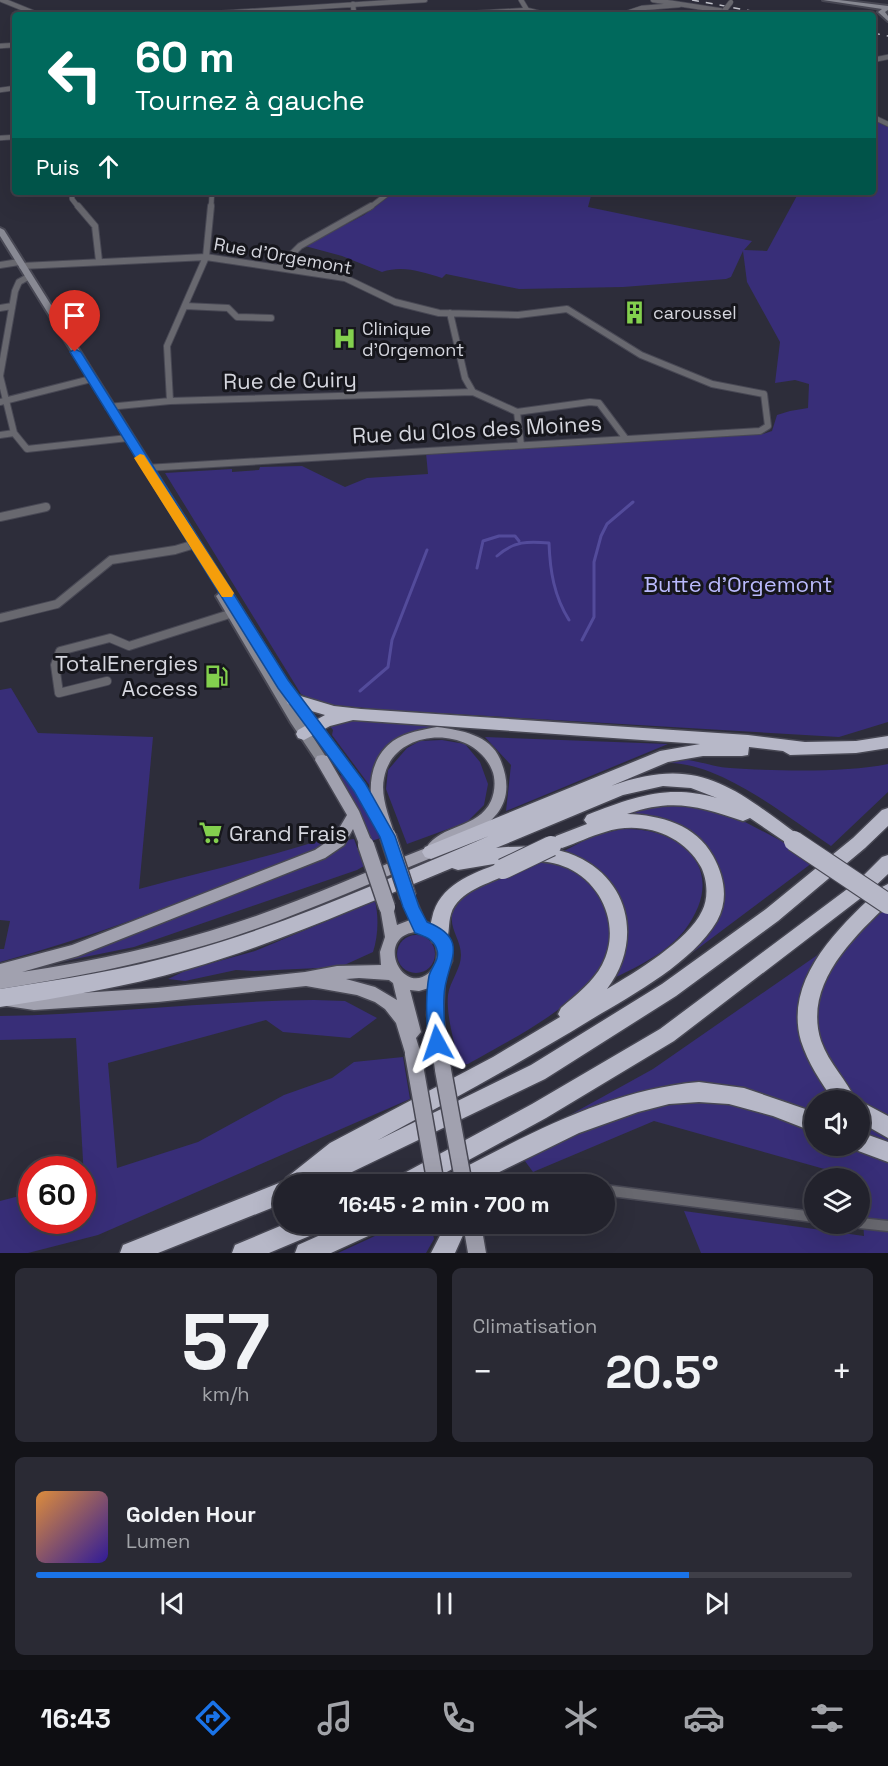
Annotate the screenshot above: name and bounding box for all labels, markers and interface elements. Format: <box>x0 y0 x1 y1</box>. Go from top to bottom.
text: 60 m <box>135 31 235 84</box>
icon: left <box>36 36 114 114</box>
text: Tournez à gauche <box>135 83 365 118</box>
icon: ahead <box>92 150 125 183</box>
text: Puis <box>36 153 80 181</box>
street label: Rue d'Orgemont <box>212 232 354 279</box>
pin <box>49 290 100 352</box>
icon: arrive <box>58 299 91 332</box>
building icon: caroussel <box>622 300 648 326</box>
place label: caroussel <box>653 301 737 324</box>
place label: Clinique d'Orgemont <box>362 317 464 361</box>
hospital icon: Clinique d'Orgemont <box>331 326 357 352</box>
street label: Rue de Cuiry <box>223 365 357 395</box>
street label: Rue du Clos des Moines <box>351 408 603 450</box>
park label: Butte d'Orgemont <box>644 570 832 598</box>
place label: TotalEnergies Access <box>55 649 198 702</box>
fuel station icon: TotalEnergies Access <box>203 663 229 689</box>
place label: Grand Frais <box>229 819 347 847</box>
supermarket icon: Grand Frais <box>198 820 224 846</box>
position arrow <box>405 1011 469 1075</box>
map controls <box>804 1090 870 1234</box>
button: sound <box>804 1090 870 1156</box>
speed limit sign: 60 <box>18 1156 96 1234</box>
button: layers <box>804 1168 870 1234</box>
text: 16:45 · 2 min · 700 m <box>338 1190 550 1218</box>
text: 57 <box>181 1292 270 1392</box>
text: Climatisation <box>473 1313 597 1339</box>
text: 20.5° <box>606 1344 719 1401</box>
text: − <box>473 1351 493 1393</box>
text: + <box>832 1351 852 1393</box>
text: km/h <box>202 1381 250 1407</box>
text: Golden Hour <box>126 1500 256 1528</box>
text: Lumen <box>126 1528 190 1554</box>
icon: previous <box>156 1587 189 1620</box>
icon: pause <box>428 1587 461 1620</box>
icon: next <box>700 1587 733 1620</box>
icon: directions <box>192 1697 234 1739</box>
icon: music <box>314 1697 356 1739</box>
icon: phone <box>437 1697 479 1739</box>
icon: climate <box>560 1697 602 1739</box>
icon: car <box>683 1697 725 1739</box>
icon: filters <box>806 1697 848 1739</box>
text: 16:43 <box>40 1701 111 1736</box>

